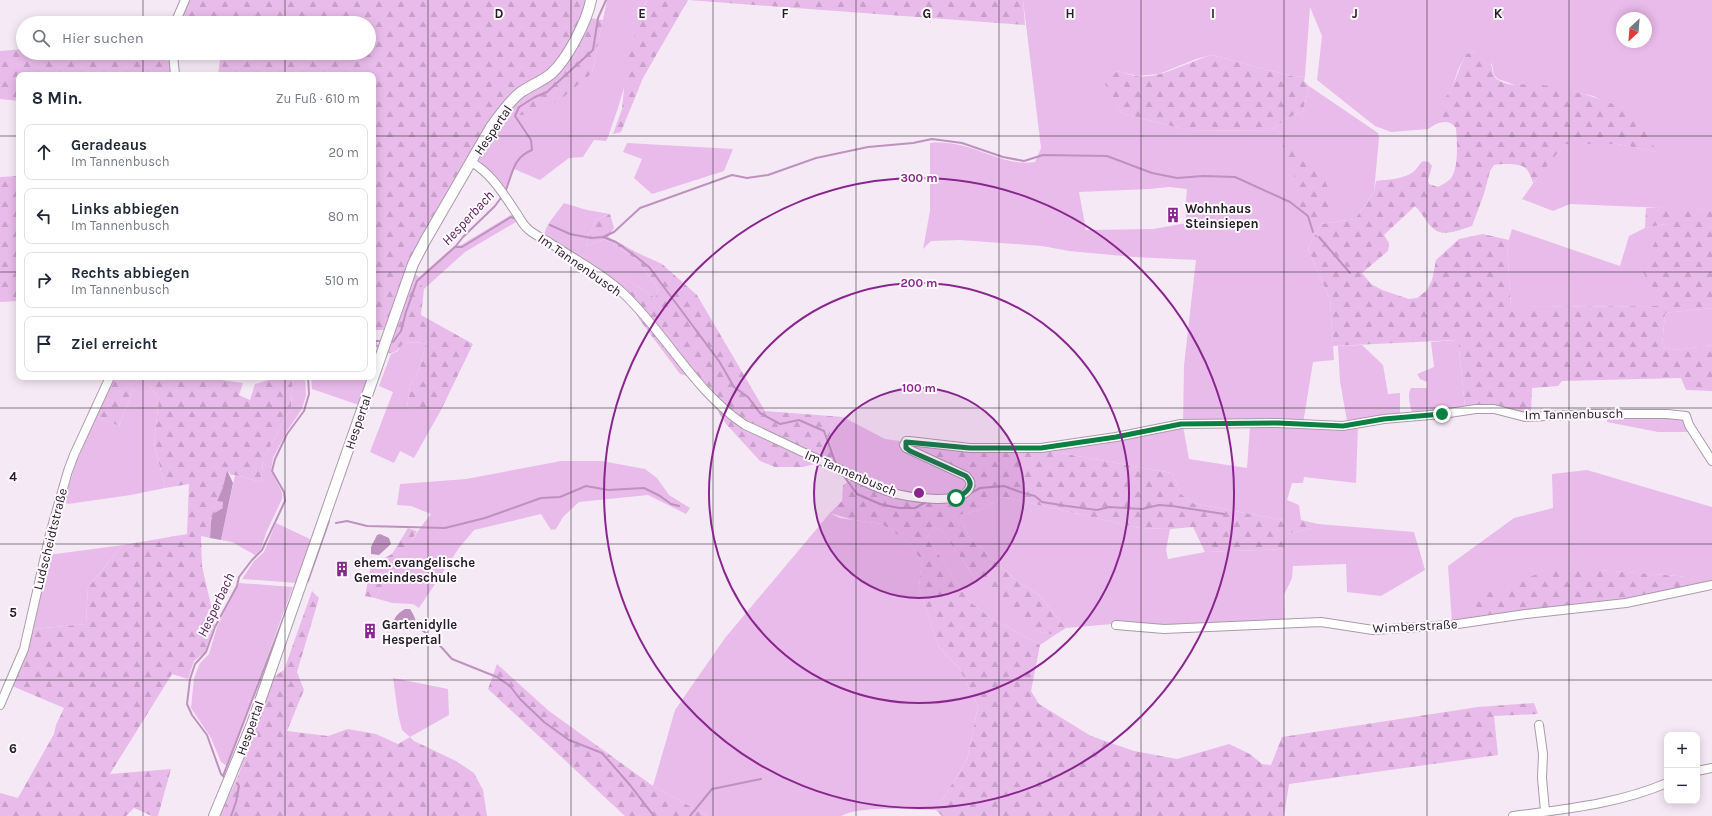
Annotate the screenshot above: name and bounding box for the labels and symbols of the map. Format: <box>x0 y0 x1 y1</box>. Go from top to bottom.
text: D <box>495 6 504 21</box>
text: E <box>638 6 646 21</box>
text: F <box>781 6 789 21</box>
text: G <box>923 6 931 21</box>
text: H <box>1065 6 1075 21</box>
text: I <box>1211 6 1215 21</box>
text: J <box>1352 6 1358 21</box>
text: K <box>1494 6 1503 21</box>
north arrow <box>1616 12 1652 48</box>
street label: Hespertal <box>471 102 515 158</box>
text: 300 m <box>900 171 938 185</box>
water label: Hesperbach <box>438 187 498 249</box>
place label: Wohnhaus Steinsiepen <box>1185 201 1259 231</box>
building icon: Wohnhaus Steinsiepen <box>1164 206 1182 224</box>
street label: Im Tannenbusch <box>535 231 625 299</box>
text: 200 m <box>901 276 937 290</box>
text: 100 m <box>902 381 936 395</box>
street label: Hespertal <box>342 393 374 451</box>
route end <box>1433 405 1451 423</box>
street label: Im Tannenbusch <box>1525 406 1623 422</box>
street label: Im Tannenbusch <box>803 447 899 499</box>
text: 4 <box>9 469 17 484</box>
street label: Ludscheidtstraße <box>30 486 70 591</box>
centre of rings <box>912 486 926 500</box>
route start <box>947 489 965 507</box>
place label: ehem. evangelische Gemeindeschule <box>354 555 475 585</box>
building icon: ehem. evangelische Gemeindeschule <box>333 560 351 578</box>
water label: Hesperbach <box>194 570 238 640</box>
text: 5 <box>9 605 17 620</box>
street label: Wimberstraße <box>1372 616 1458 636</box>
place label: Gartenidylle Hespertal <box>382 617 457 647</box>
building icon: Gartenidylle Hespertal <box>361 622 379 640</box>
street label: Hespertal <box>233 699 267 757</box>
text: 6 <box>9 741 17 756</box>

